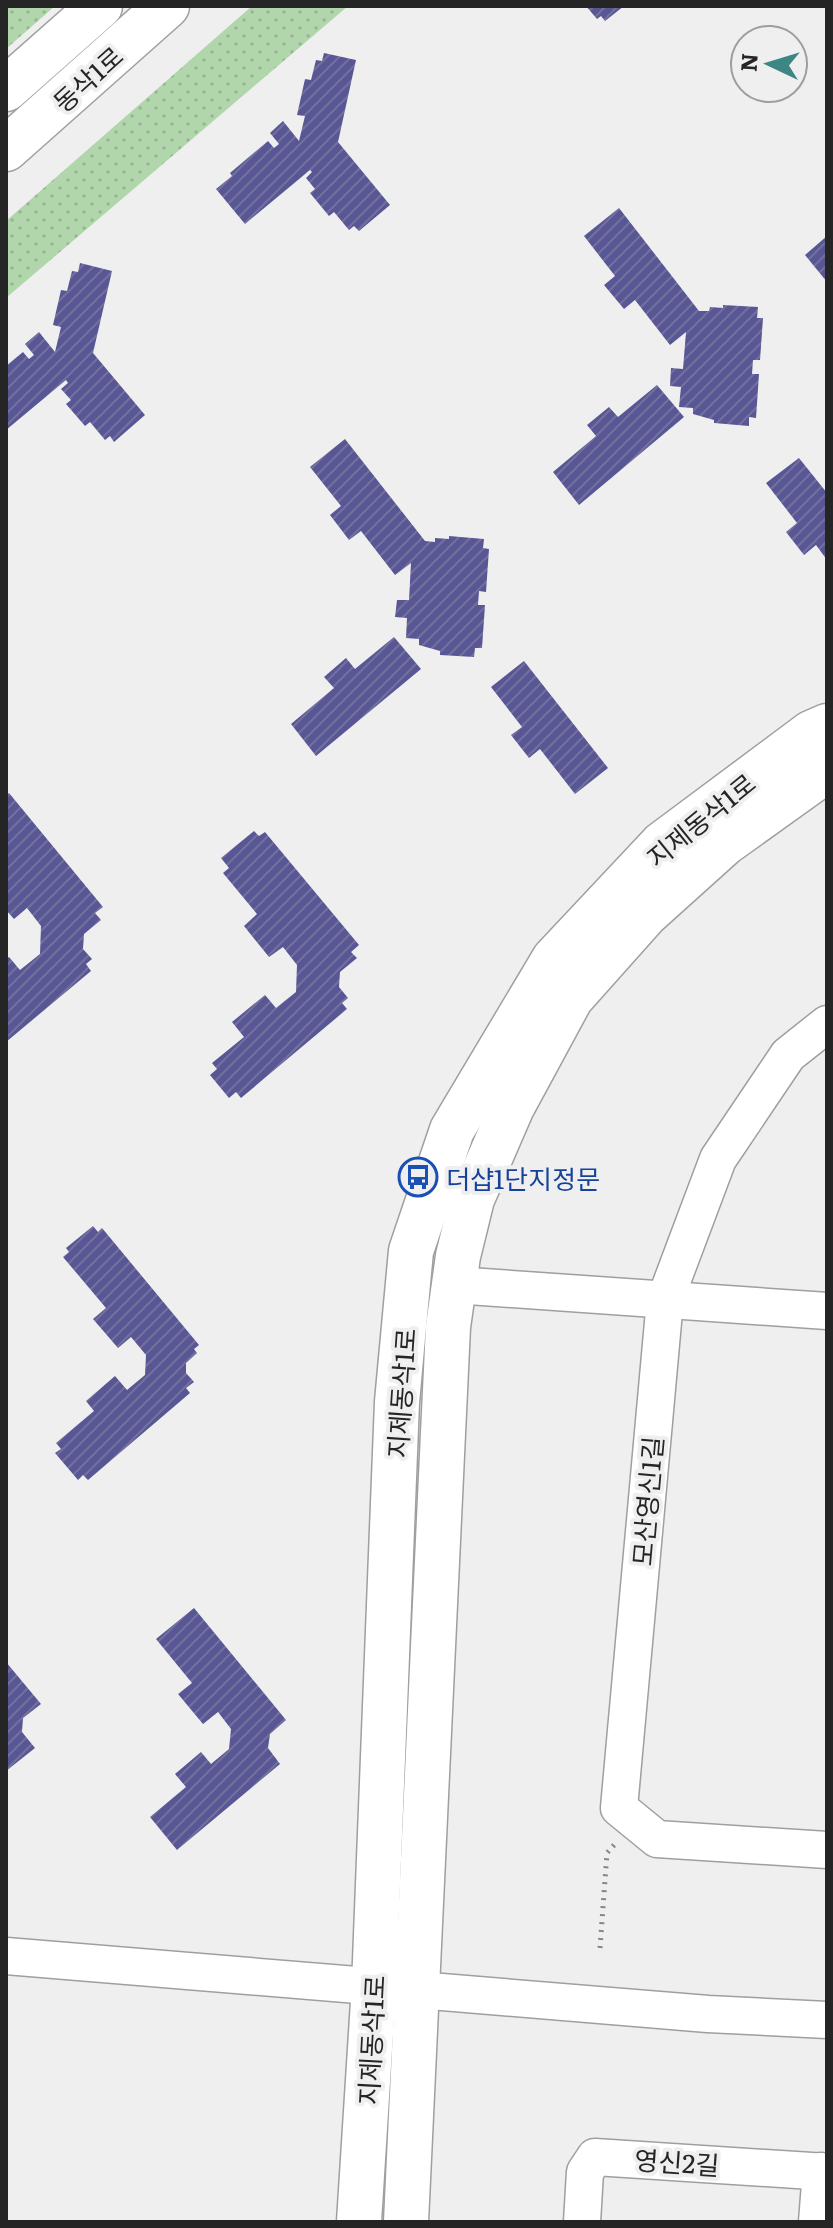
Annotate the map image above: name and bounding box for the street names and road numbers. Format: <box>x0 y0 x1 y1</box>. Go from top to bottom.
street label: 동삭1로 <box>43 36 131 120</box>
street label: 지제동삭1로 <box>637 763 763 875</box>
street label: 지제동삭1로 <box>376 1327 424 1459</box>
street label: 모산영신1길 <box>621 1434 671 1568</box>
street label: 지제동삭1로 <box>347 1974 393 2106</box>
street label: 영신2길 <box>633 2139 721 2183</box>

